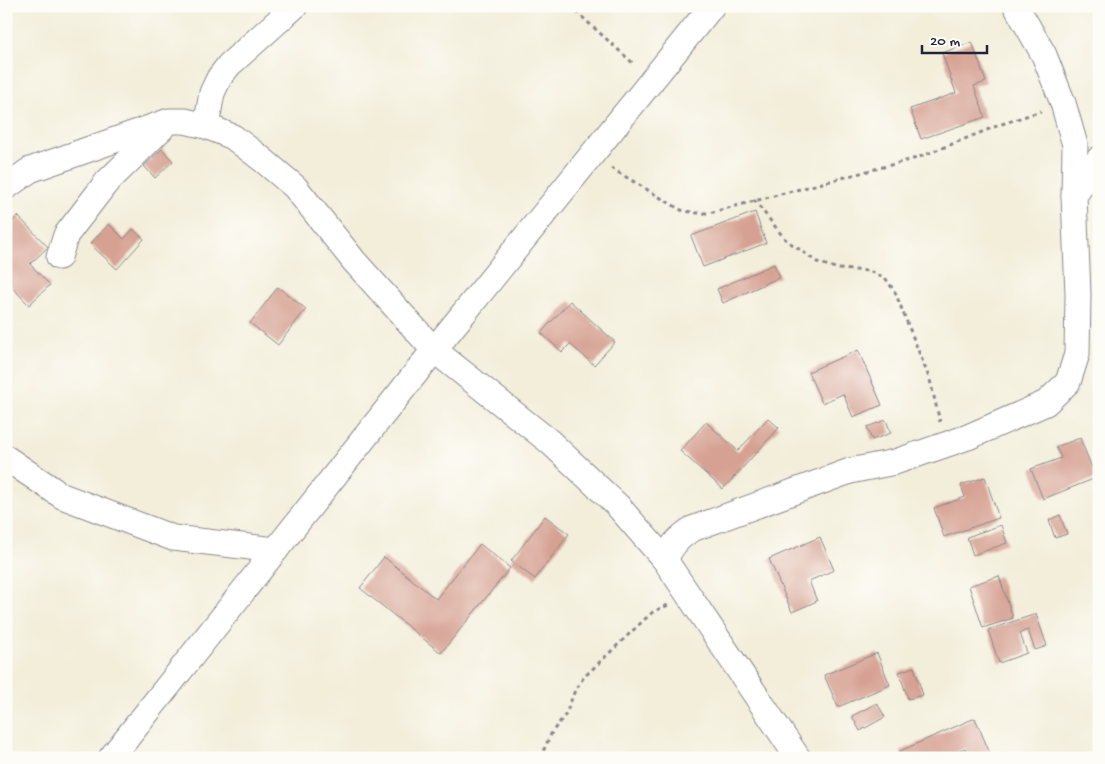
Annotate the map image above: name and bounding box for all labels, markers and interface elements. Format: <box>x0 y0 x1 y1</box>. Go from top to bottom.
scale bar <box>922 22 988 54</box>
text: 20 m <box>930 33 960 51</box>

